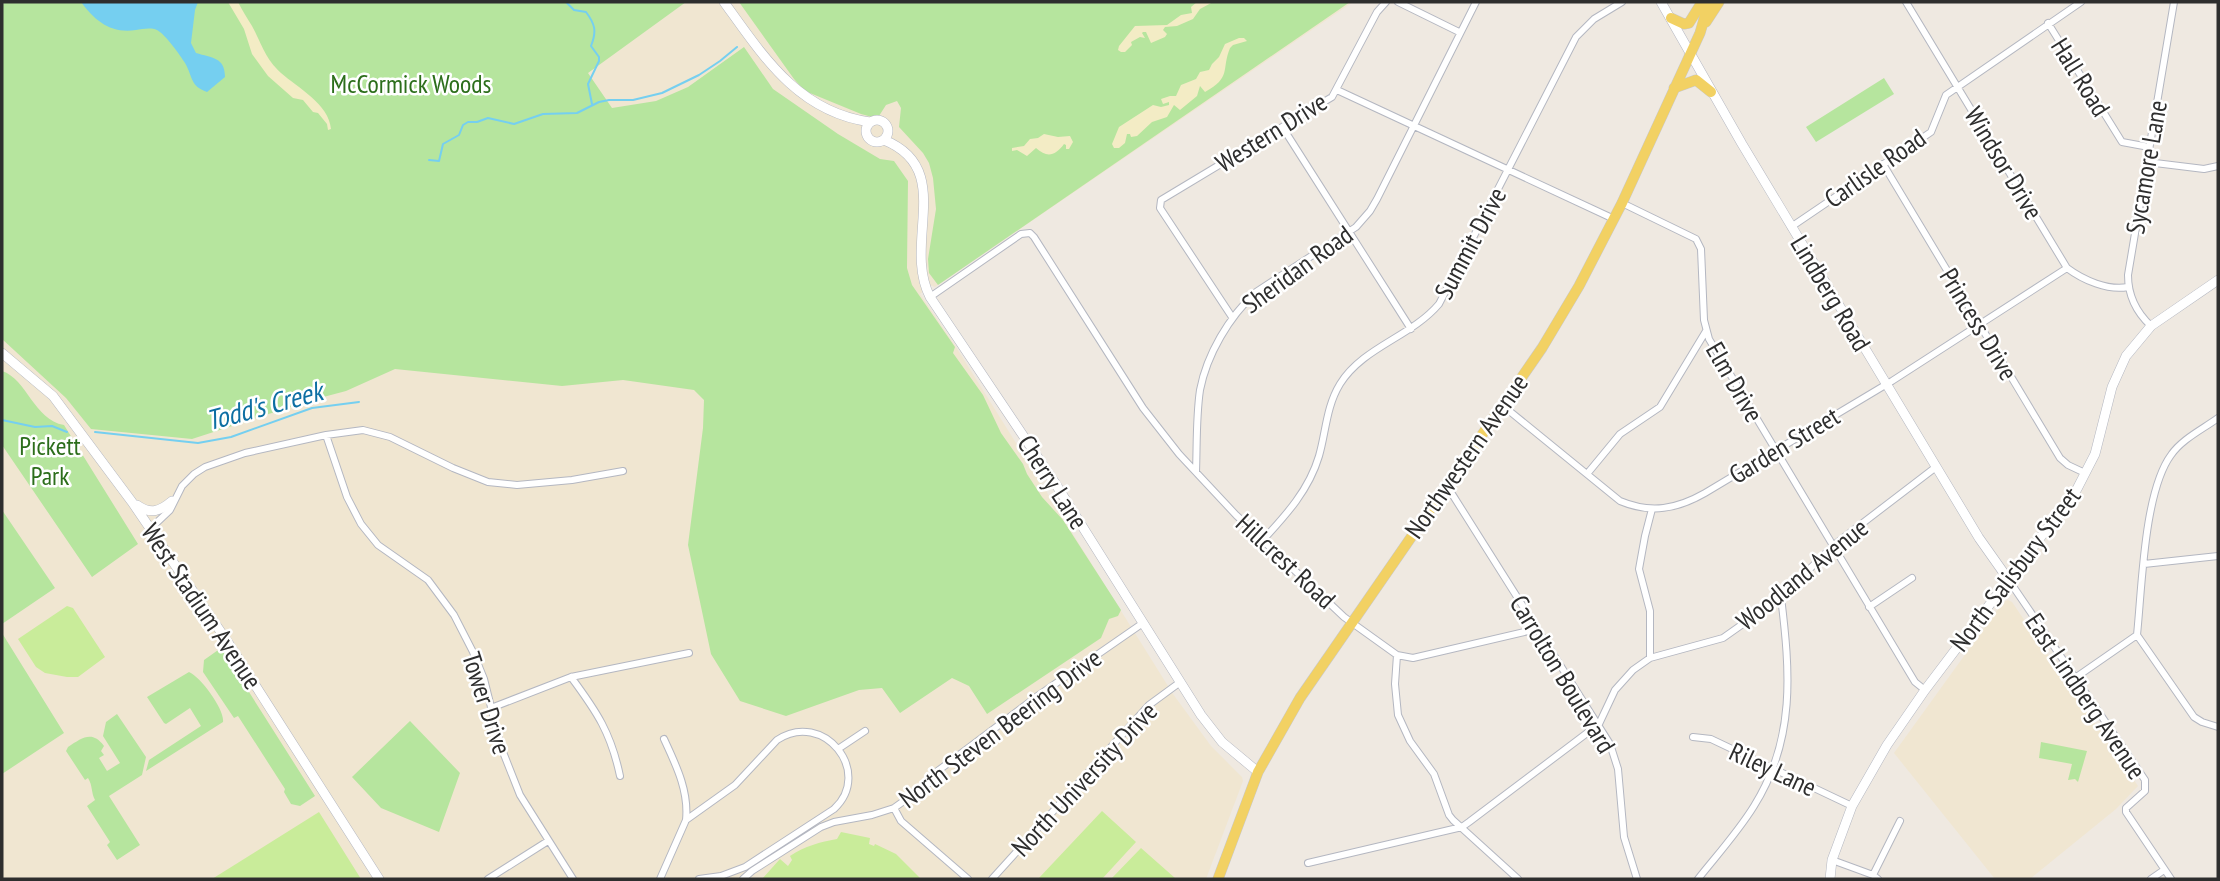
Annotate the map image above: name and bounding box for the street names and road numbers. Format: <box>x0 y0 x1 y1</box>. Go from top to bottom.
street label: Hall Road <box>2044 32 2118 122</box>
street label: Western Drive <box>1209 85 1333 179</box>
street label: Sycamore Lane <box>2118 98 2174 236</box>
street label: Windsor Drive <box>1957 101 2051 225</box>
street label: Carlisle Road <box>1818 121 1932 215</box>
street label: Summit Drive <box>1427 181 1513 305</box>
street label: Sheridan Road <box>1235 218 1359 320</box>
street label: Lindberg Road <box>1784 229 1878 357</box>
street label: Princess Drive <box>1933 262 2025 386</box>
street label: Elm Drive <box>1699 336 1771 428</box>
street label: Northwestern Avenue <box>1397 367 1535 545</box>
street label: Garden Street <box>1723 399 1845 491</box>
street label: Cherry Lane <box>1010 429 1096 535</box>
street label: North Salisbury Street <box>1943 480 2087 658</box>
street label: Hillcrest Road <box>1229 506 1343 616</box>
street label: Woodland Avenue <box>1729 511 1875 637</box>
street label: West Stadium Avenue <box>134 517 270 695</box>
street label: Carrolton Boulevard <box>1503 589 1623 759</box>
street label: East Lindberg Avenue <box>2018 607 2154 785</box>
street label: North Steven Beering Drive <box>892 641 1108 815</box>
street label: Tower Drive <box>455 648 519 758</box>
street label: North University Drive <box>1004 695 1164 863</box>
street label: Riley Lane <box>1724 735 1822 803</box>

